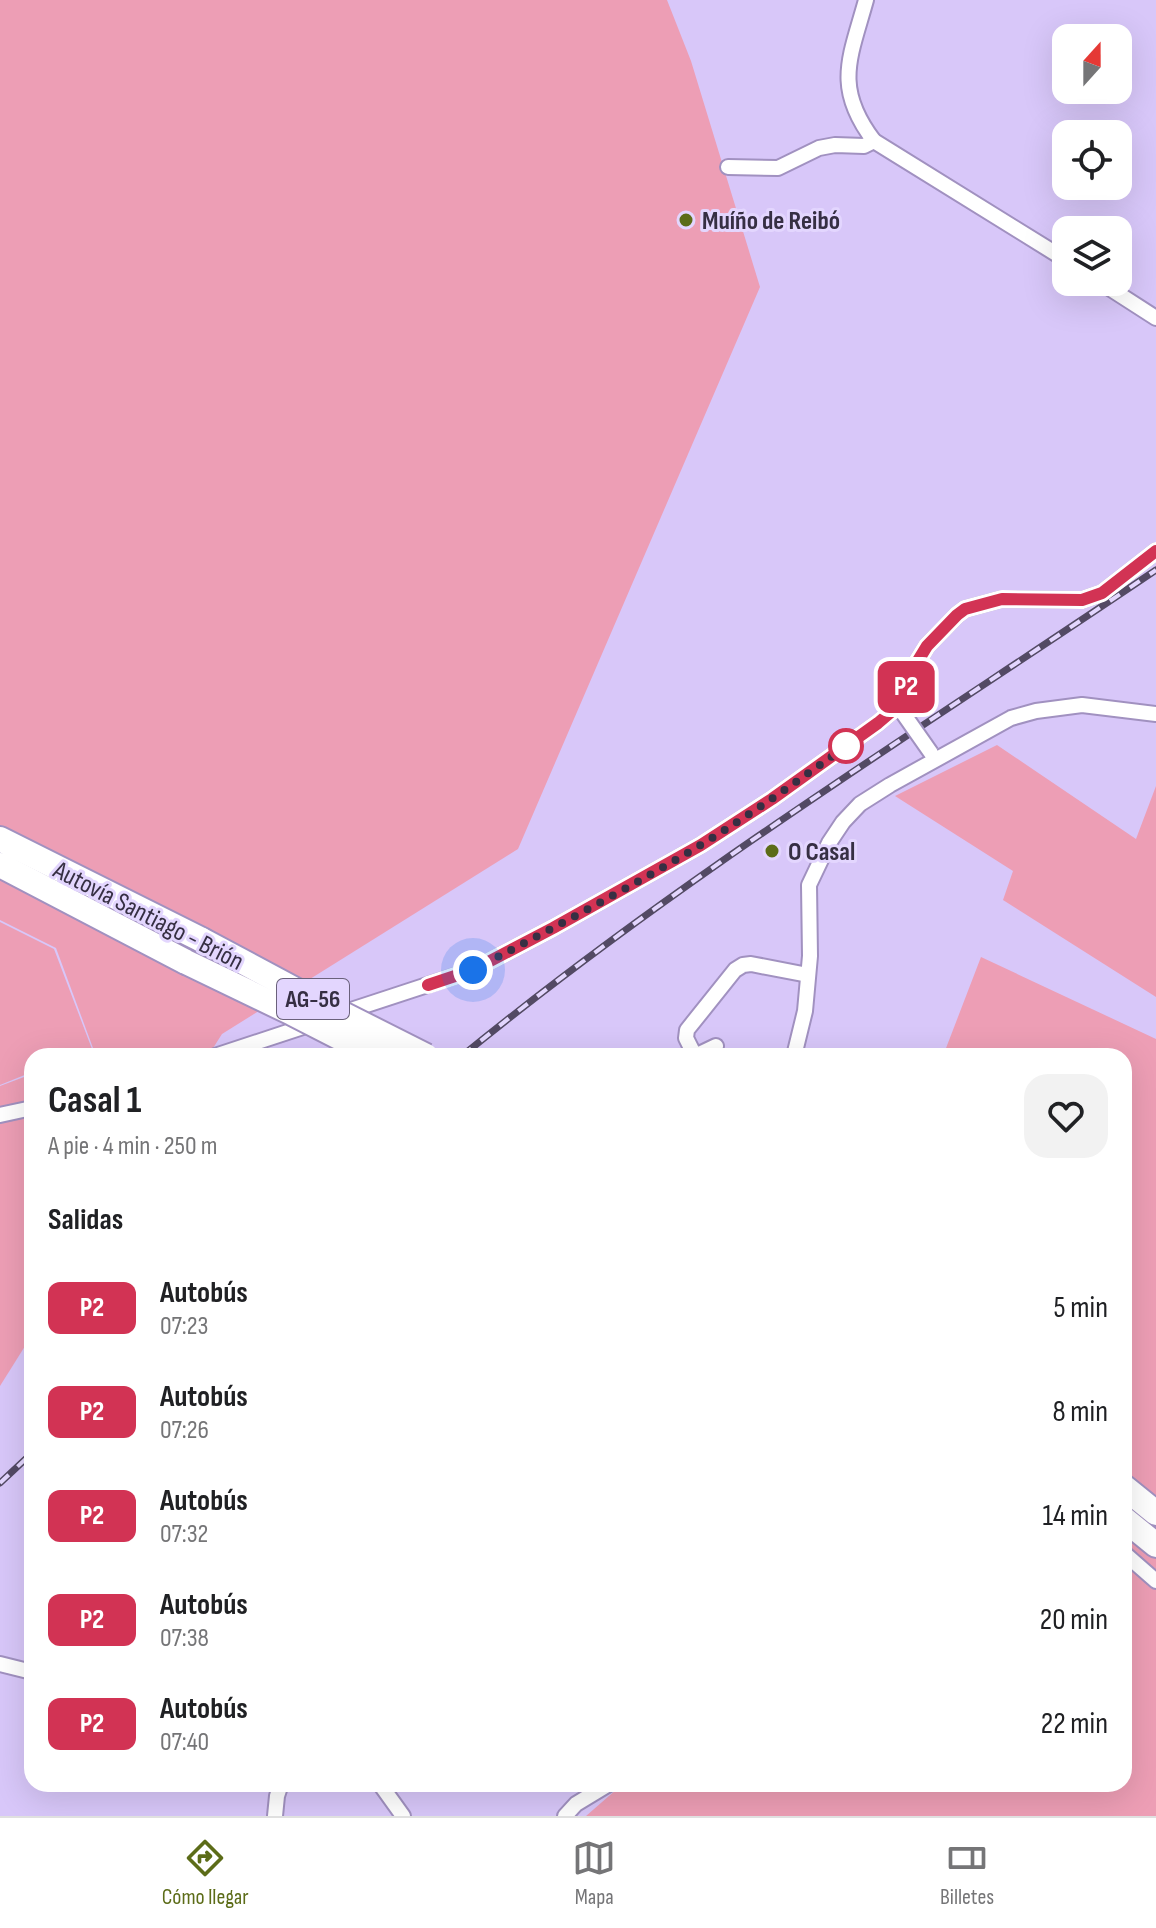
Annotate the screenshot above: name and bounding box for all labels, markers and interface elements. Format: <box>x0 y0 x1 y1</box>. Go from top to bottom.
north arrow <box>1052 24 1132 104</box>
map controls <box>1052 24 1132 296</box>
button: locate <box>1052 120 1132 200</box>
place label: Muíño de Reibó <box>702 206 840 237</box>
marker: Muíño de Reibó <box>677 211 695 229</box>
button: layers <box>1052 216 1132 296</box>
line badge: P2 <box>870 661 942 713</box>
text: P2 <box>894 670 918 703</box>
unlabelled marker <box>829 729 863 763</box>
place label: O Casal <box>788 837 855 868</box>
marker: O Casal <box>763 842 781 860</box>
street label: Autovía Santiago - Brión <box>47 855 249 978</box>
your location <box>453 950 493 990</box>
road number: AG-56 <box>277 979 349 1019</box>
button: heart <box>1024 1074 1108 1158</box>
text: Casal 1 <box>48 1078 141 1123</box>
text: A pie · 4 min · 250 m <box>48 1131 217 1162</box>
text: Salidas <box>48 1202 123 1238</box>
text: Autobús <box>160 1275 248 1311</box>
text: 5 min <box>1054 1290 1108 1326</box>
text: P2 <box>80 1291 104 1324</box>
text: 07:23 <box>160 1311 208 1342</box>
text: Autobús <box>160 1379 248 1415</box>
text: 8 min <box>1052 1394 1108 1430</box>
text: P2 <box>80 1395 104 1428</box>
text: 07:26 <box>160 1415 209 1446</box>
text: Autobús <box>160 1483 248 1519</box>
text: 14 min <box>1043 1498 1108 1534</box>
text: P2 <box>80 1499 104 1532</box>
text: 07:32 <box>160 1519 208 1550</box>
text: Autobús <box>160 1587 248 1623</box>
text: 20 min <box>1040 1602 1108 1638</box>
text: P2 <box>80 1603 104 1636</box>
text: 07:38 <box>160 1623 209 1654</box>
text: Autobús <box>160 1691 248 1727</box>
text: 22 min <box>1041 1706 1108 1742</box>
text: P2 <box>80 1707 104 1740</box>
text: 07:40 <box>160 1727 209 1758</box>
tab: Cómo llegar <box>162 1836 249 1911</box>
tab: Mapa <box>572 1836 616 1911</box>
tab: Billetes <box>940 1836 994 1911</box>

